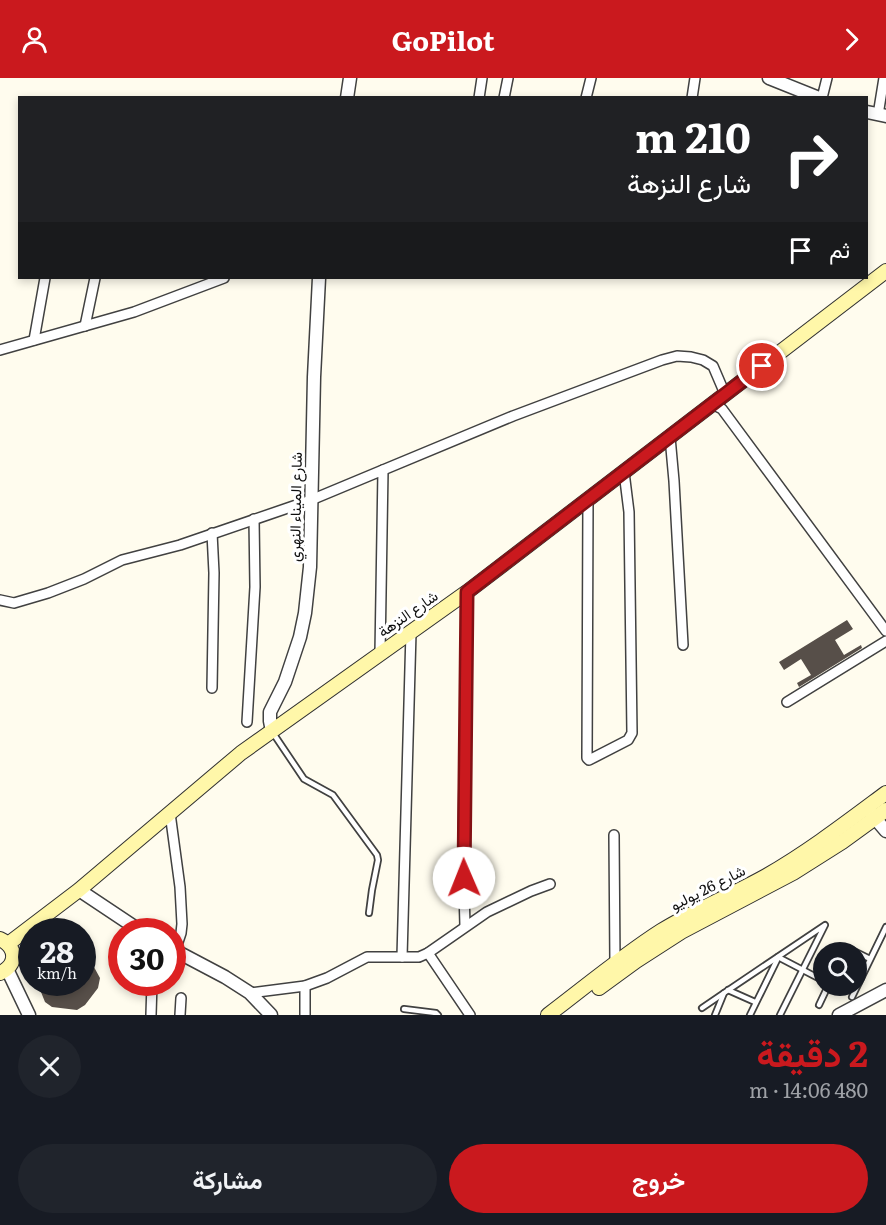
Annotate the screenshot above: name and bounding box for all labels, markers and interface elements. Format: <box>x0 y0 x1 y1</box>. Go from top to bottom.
text: GoPilot <box>391 19 495 59</box>
icon: person <box>18 23 51 56</box>
icon: forward <box>835 23 868 56</box>
text: 210 m <box>635 104 751 166</box>
icon: right <box>772 120 850 198</box>
text: شارع النزهة <box>627 161 751 201</box>
text: ثم <box>829 232 850 265</box>
icon: arrive <box>784 234 817 267</box>
pin <box>736 340 787 391</box>
icon: arrive <box>745 349 778 382</box>
street label: شارع الميناء النهري <box>282 452 310 562</box>
street label: شارع النزهة <box>372 584 443 643</box>
position arrow <box>432 846 496 910</box>
street label: شارع 26 يوليو <box>666 858 749 916</box>
speed limit sign: 30 <box>108 918 186 996</box>
text: 28 <box>40 928 74 972</box>
map controls <box>813 942 867 996</box>
button: search <box>813 942 867 996</box>
text: km/h <box>37 961 77 984</box>
text: 2 دقيقة <box>757 1025 868 1078</box>
button: close <box>18 1035 81 1098</box>
text: 480 m · 14:06 <box>749 1074 868 1104</box>
button: مشاركة <box>18 1144 437 1213</box>
button: خروج <box>449 1144 868 1213</box>

